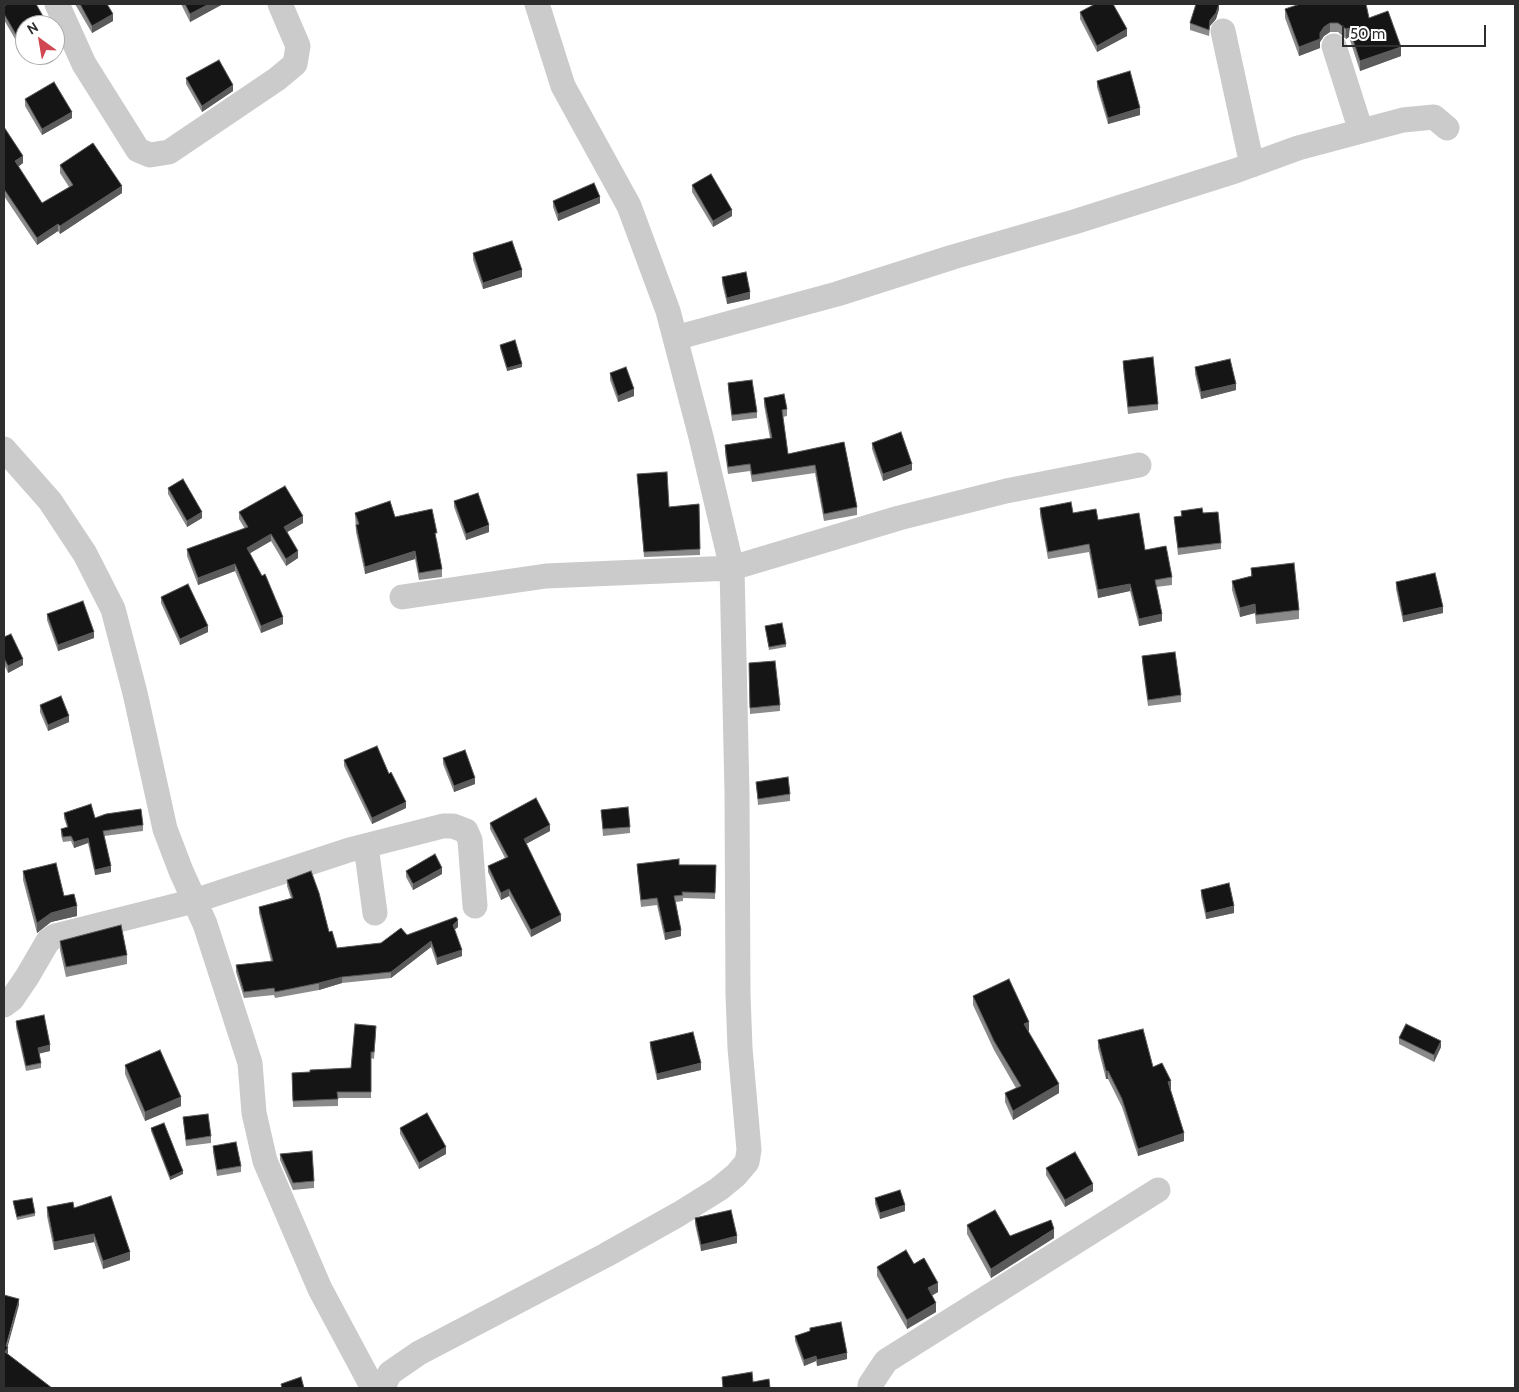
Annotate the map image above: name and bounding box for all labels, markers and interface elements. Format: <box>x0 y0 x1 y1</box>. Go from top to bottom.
north arrow <box>15 15 65 65</box>
scale bar <box>1344 15 1488 47</box>
text: N <box>24 18 42 38</box>
text: 50 m <box>1350 25 1385 43</box>

